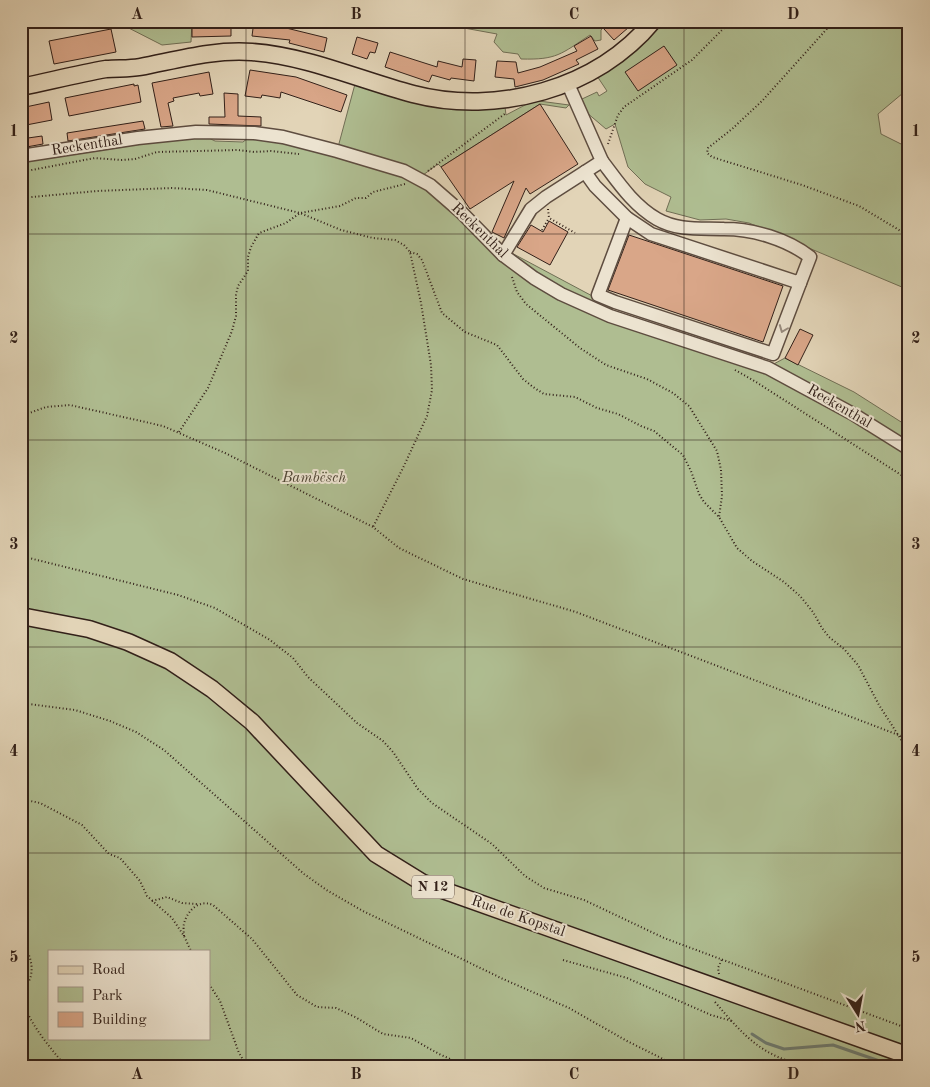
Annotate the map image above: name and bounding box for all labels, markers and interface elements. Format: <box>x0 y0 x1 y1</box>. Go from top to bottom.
text: A <box>131 7 143 23</box>
text: B <box>350 7 362 23</box>
text: C <box>569 7 579 23</box>
text: D <box>787 7 799 23</box>
text: 1 <box>9 124 19 140</box>
text: 1 <box>911 124 921 140</box>
street label: Reckenthal <box>50 133 124 159</box>
street label: Reckenthal <box>448 201 510 261</box>
one-way arrow <box>778 324 789 333</box>
text: 2 <box>9 331 19 347</box>
text: 2 <box>911 331 921 347</box>
street label: Reckenthal <box>804 383 874 431</box>
park label: Bambësch <box>281 471 346 486</box>
text: 3 <box>9 537 19 553</box>
text: 3 <box>911 537 921 553</box>
text: 4 <box>9 744 19 760</box>
text: 4 <box>911 744 921 760</box>
road number: N 12 <box>412 876 454 899</box>
street label: Rue de Kopstal <box>469 894 567 940</box>
text: 5 <box>9 950 19 966</box>
legend <box>48 950 210 1040</box>
text: 5 <box>911 950 921 966</box>
text: Road <box>92 963 126 978</box>
text: Park <box>92 989 123 1004</box>
north arrow <box>832 990 882 1040</box>
text: Building <box>92 1013 147 1028</box>
text: N <box>853 1018 867 1034</box>
text: A <box>131 1067 143 1083</box>
text: B <box>350 1067 362 1083</box>
text: C <box>569 1067 579 1083</box>
text: D <box>787 1067 799 1083</box>

